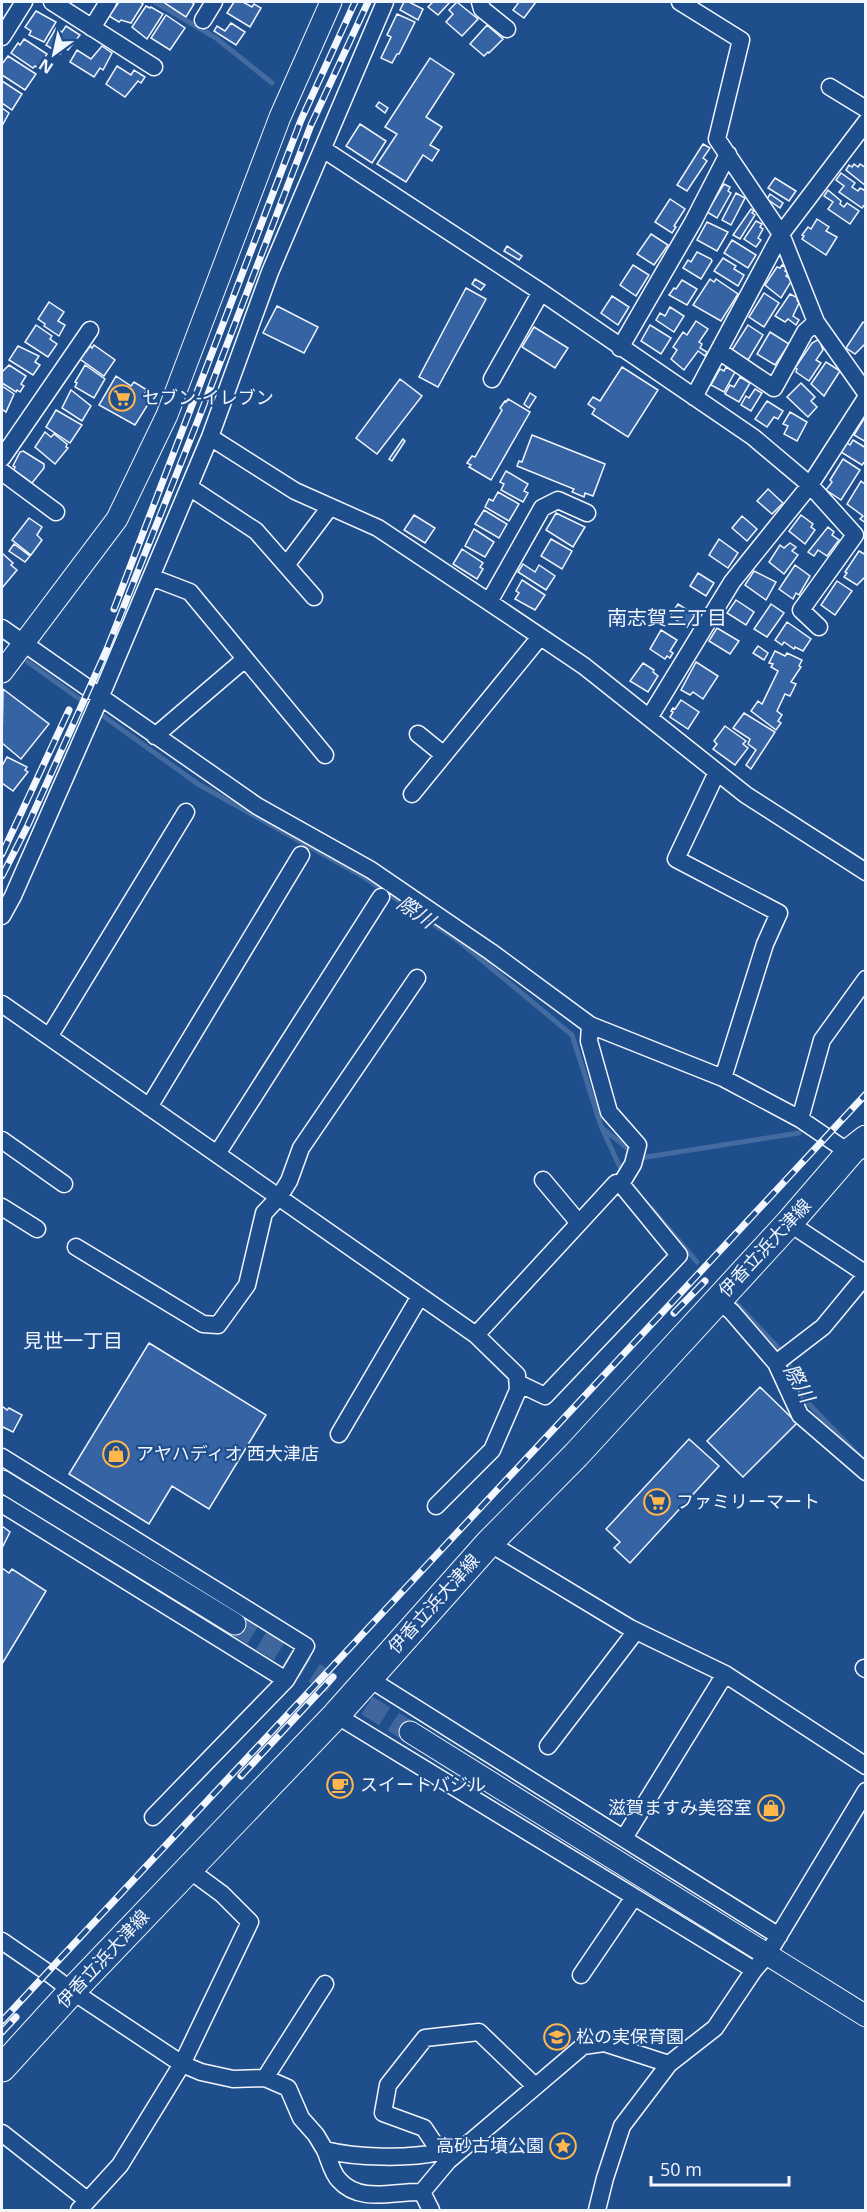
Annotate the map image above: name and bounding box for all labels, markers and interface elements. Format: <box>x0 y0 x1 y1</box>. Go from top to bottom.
north arrow <box>24 24 84 84</box>
text: N <box>34 54 57 79</box>
supermarket icon: セブン-イレブン <box>107 383 137 413</box>
place label: セブン-イレブン <box>142 385 274 409</box>
district label: 南志賀三丁目 <box>607 604 727 631</box>
water label: 際川 <box>392 889 442 935</box>
street label: 伊香立浜大津線 <box>713 1193 816 1302</box>
district label: 見世一丁目 <box>23 1327 123 1354</box>
water label: 際川 <box>778 1359 822 1409</box>
shop icon: アヤハディオ 西大津店 <box>101 1439 131 1469</box>
place label: アヤハディオ 西大津店 <box>136 1441 319 1465</box>
supermarket icon: ファミリーマート <box>642 1487 672 1517</box>
place label: ファミリーマート <box>676 1489 820 1513</box>
street label: 伊香立浜大津線 <box>382 1548 484 1658</box>
cafe icon: スイートバジル <box>325 1770 355 1800</box>
place label: スイートバジル <box>360 1772 486 1796</box>
shop icon: 滋賀ますみ美容室 <box>756 1793 786 1823</box>
place label: 滋賀ますみ美容室 <box>608 1795 752 1819</box>
street label: 伊香立浜大津線 <box>51 1904 154 2013</box>
school or university icon: 松の実保育園 <box>542 2022 572 2052</box>
place label: 松の実保育園 <box>576 2024 684 2048</box>
place icon: 高砂古墳公園 <box>548 2131 578 2161</box>
place label: 高砂古墳公園 <box>436 2133 544 2157</box>
scale bar <box>651 2149 789 2187</box>
text: 50 m <box>660 2157 702 2181</box>

